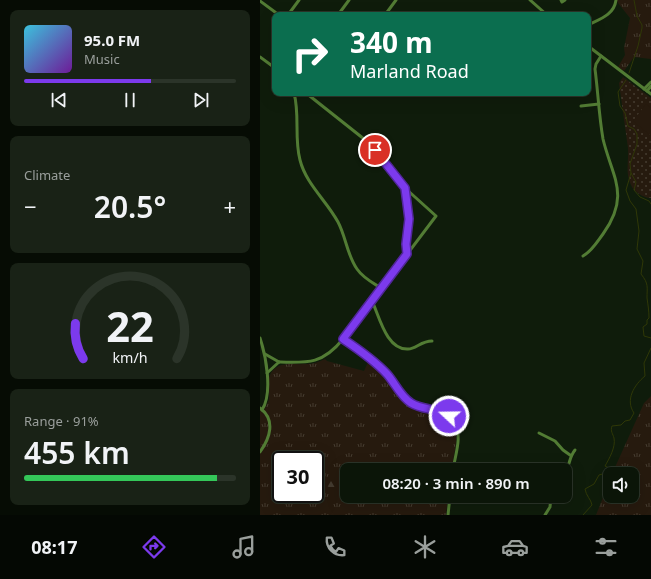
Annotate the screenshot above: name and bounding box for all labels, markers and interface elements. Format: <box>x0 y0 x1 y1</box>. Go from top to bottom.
text: 340 m <box>350 23 433 61</box>
icon: right <box>284 28 336 80</box>
text: 95.0 FM <box>84 30 140 50</box>
text: Music <box>84 50 120 68</box>
text: Marland Road <box>350 59 469 83</box>
icon: previous <box>48 89 70 111</box>
icon: pause <box>119 89 141 111</box>
icon: next <box>190 89 212 111</box>
pin <box>358 133 392 167</box>
icon: arrive <box>364 139 386 161</box>
text: Climate <box>24 166 70 184</box>
text: 20.5° <box>94 186 166 227</box>
text: − <box>24 191 37 221</box>
text: + <box>223 191 236 221</box>
text: 22 <box>106 297 154 353</box>
text: km/h <box>112 347 148 366</box>
position arrow <box>428 395 470 437</box>
text: Range · 91% <box>24 412 99 430</box>
text: 455 km <box>24 432 130 473</box>
speed limit sign: 30 <box>272 451 324 503</box>
map controls <box>603 467 639 503</box>
button: sound <box>603 467 639 503</box>
text: 08:20 · 3 min · 890 m <box>382 473 530 493</box>
icon: directions <box>140 533 168 561</box>
icon: music <box>230 533 258 561</box>
icon: phone <box>321 533 349 561</box>
icon: climate <box>411 533 439 561</box>
icon: car <box>501 533 529 561</box>
icon: filters <box>592 533 620 561</box>
text: 08:17 <box>31 535 77 559</box>

